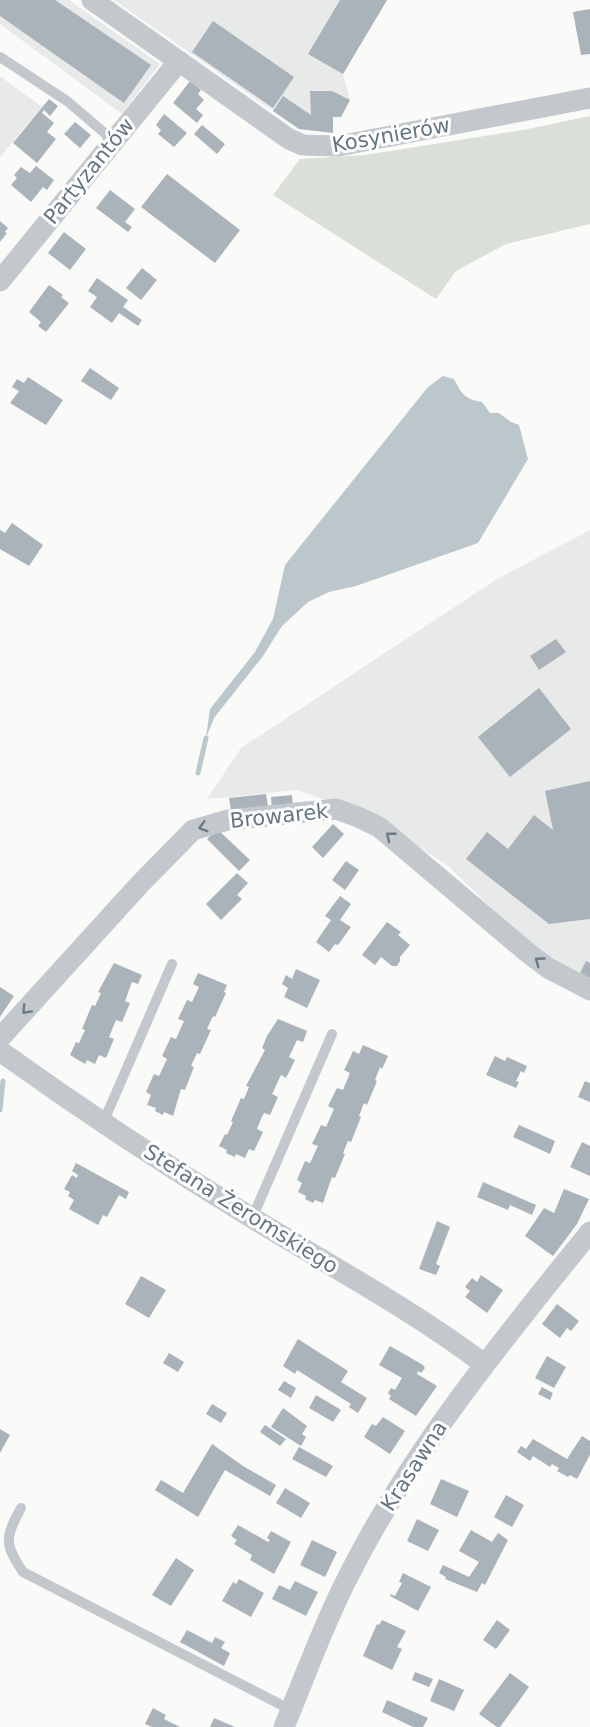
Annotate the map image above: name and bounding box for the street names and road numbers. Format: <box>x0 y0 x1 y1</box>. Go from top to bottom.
street label: Partyzantów <box>39 113 139 229</box>
street label: Kosynierów <box>330 113 452 157</box>
street label: Browarek <box>229 799 330 833</box>
street label: Stefana Żeromskiego <box>139 1139 343 1279</box>
street label: Krasawna <box>376 1417 452 1515</box>

